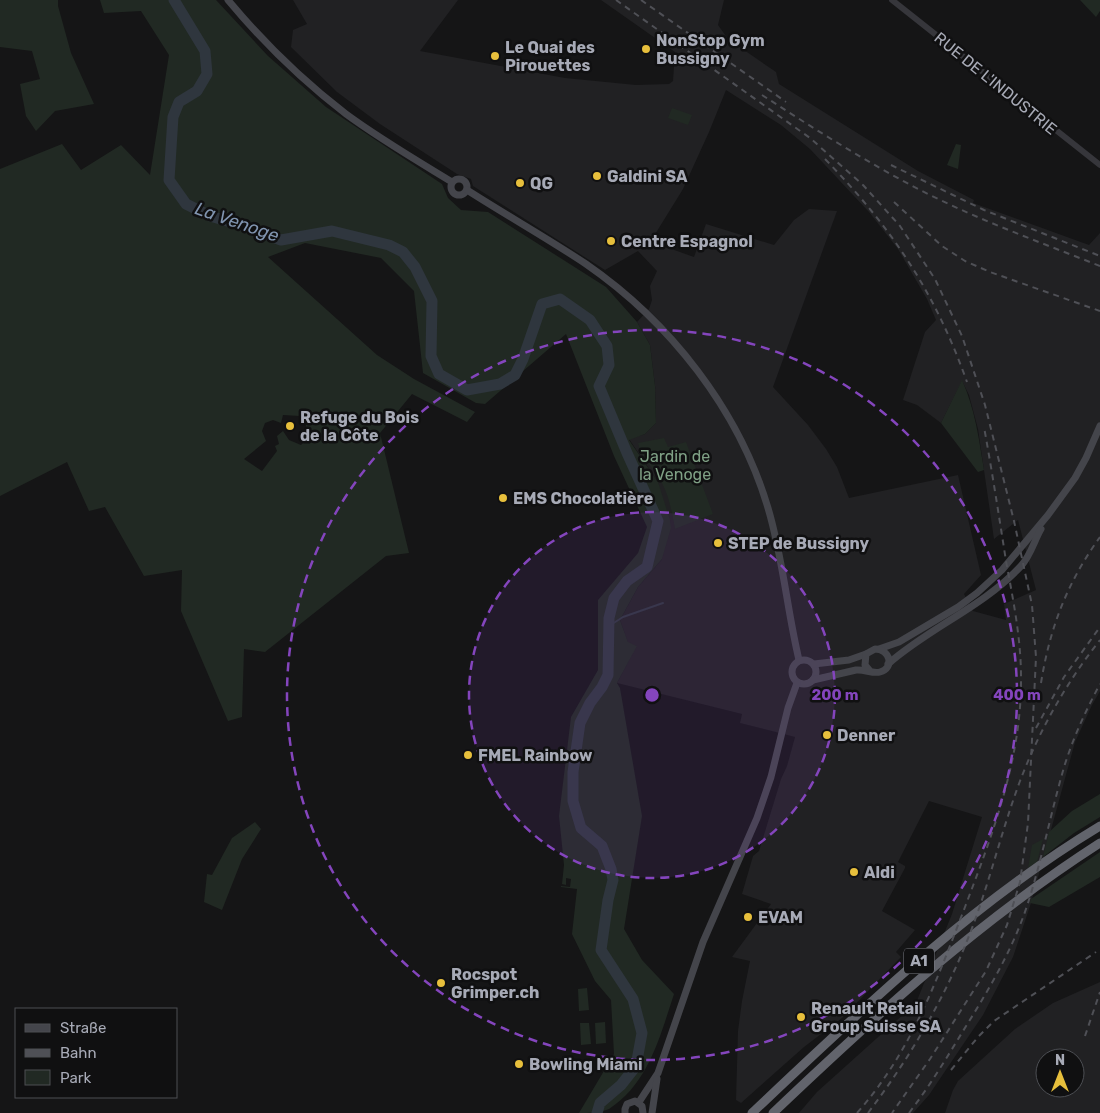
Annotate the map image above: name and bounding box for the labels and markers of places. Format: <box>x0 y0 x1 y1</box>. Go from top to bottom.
place label: NonStop Gym Bussigny <box>656 31 765 68</box>
place label: Le Quai des Pirouettes <box>505 38 595 75</box>
marker: NonStop Gym Bussigny <box>640 43 652 55</box>
marker: Le Quai des Pirouettes <box>489 50 501 62</box>
place label: Galdini SA <box>607 167 688 186</box>
marker: Galdini SA <box>591 170 603 182</box>
place label: QG <box>530 174 553 193</box>
marker: QG <box>514 177 526 189</box>
place label: Centre Espagnol <box>621 232 753 251</box>
marker: Centre Espagnol <box>605 235 617 247</box>
place label: Refuge du Bois de la Côte <box>300 408 419 445</box>
marker: Refuge du Bois de la Côte <box>284 420 296 432</box>
place label: EMS Chocolatière <box>513 489 653 508</box>
marker: EMS Chocolatière <box>497 492 509 504</box>
place label: STEP de Bussigny <box>728 534 870 553</box>
marker: STEP de Bussigny <box>712 537 724 549</box>
centre of rings <box>643 686 661 704</box>
place label: Denner <box>837 726 896 745</box>
marker: Denner <box>821 729 833 741</box>
place label: FMEL Rainbow <box>478 746 593 765</box>
marker: FMEL Rainbow <box>462 749 474 761</box>
place label: Aldi <box>864 863 895 882</box>
marker: Aldi <box>848 866 860 878</box>
place label: EVAM <box>758 908 803 927</box>
marker: EVAM <box>742 911 754 923</box>
place label: Rocspot Grimper.ch <box>451 965 539 1002</box>
marker: Rocspot Grimper.ch <box>435 977 447 989</box>
place label: Renault Retail Group Suisse SA <box>811 999 942 1036</box>
marker: Renault Retail Group Suisse SA <box>795 1011 807 1023</box>
place label: Bowling Miami <box>529 1055 643 1074</box>
marker: Bowling Miami <box>513 1058 525 1070</box>

